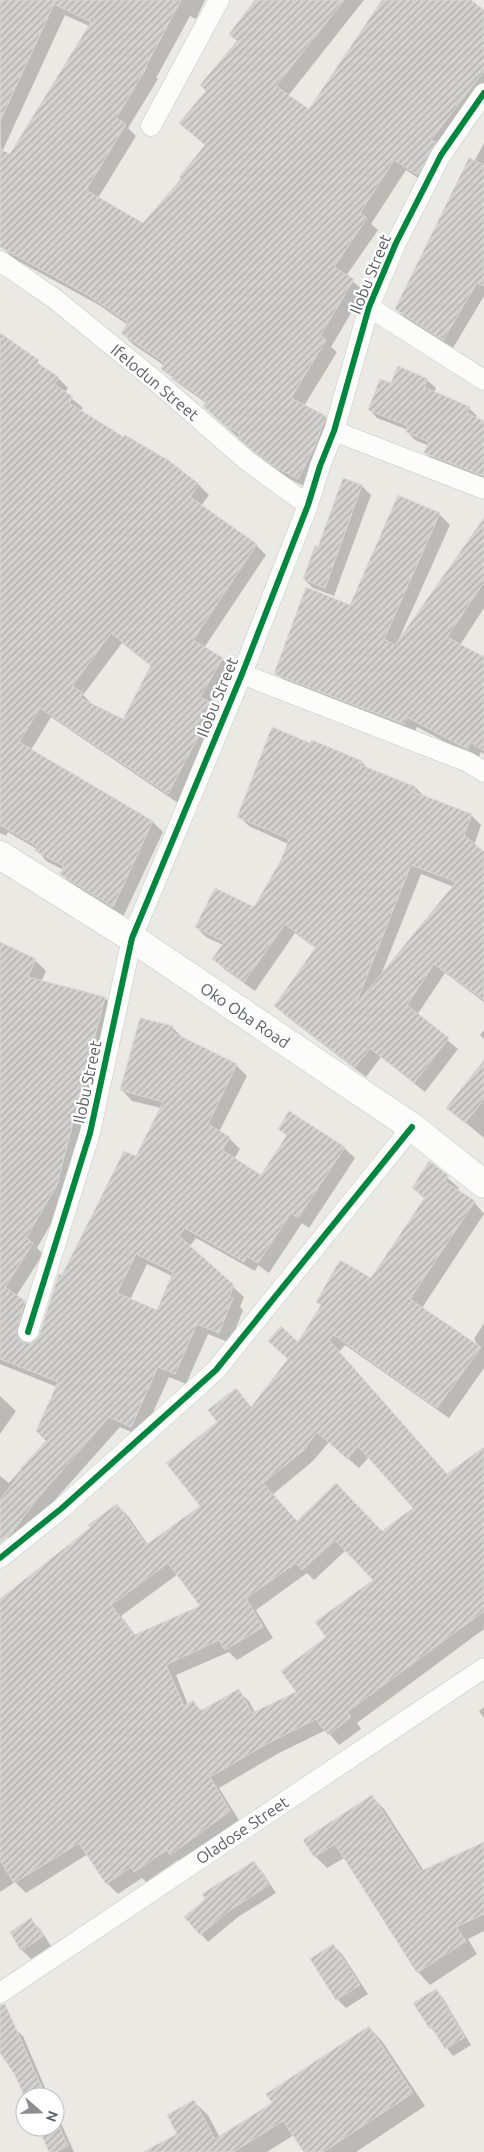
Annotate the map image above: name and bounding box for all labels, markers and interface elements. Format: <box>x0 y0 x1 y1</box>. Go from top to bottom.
street label: Ilobu Street <box>346 231 394 317</box>
street label: Ifelodun Street <box>108 340 203 424</box>
street label: Ilobu Street <box>193 654 241 740</box>
street label: Oko Oba Road <box>197 979 293 1051</box>
street label: Ilobu Street <box>69 1038 105 1125</box>
street label: Oladose Street <box>192 1792 292 1868</box>
north arrow <box>15 2087 65 2137</box>
text: N <box>43 2109 62 2124</box>

